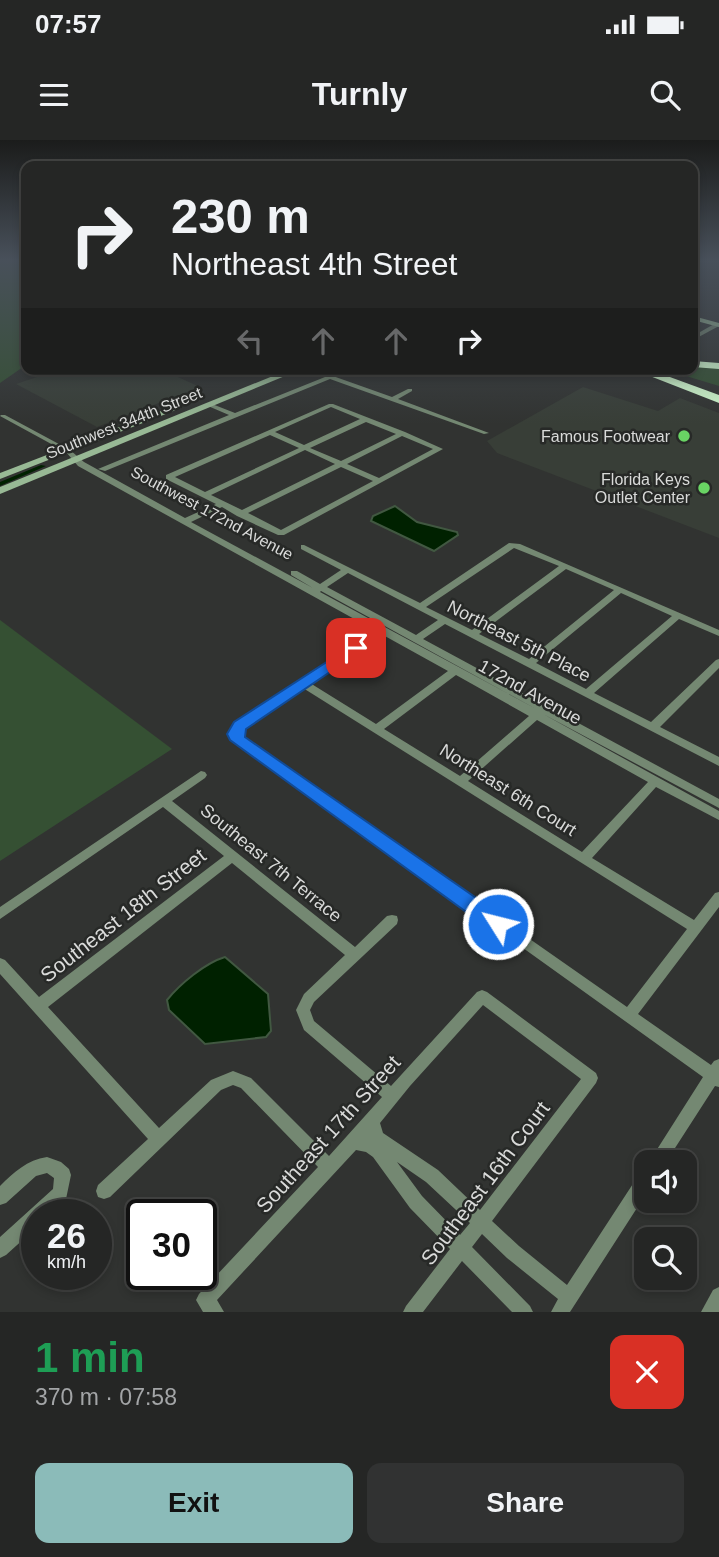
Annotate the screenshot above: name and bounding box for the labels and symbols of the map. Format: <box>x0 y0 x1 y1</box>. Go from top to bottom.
street label: Southwest 344th Street <box>44 384 205 462</box>
place label: Famous Footwear <box>541 428 671 445</box>
marker: Famous Footwear <box>676 428 692 444</box>
street label: Southwest 172nd Avenue <box>128 463 296 563</box>
place label: Florida Keys Outlet Center <box>595 471 691 506</box>
marker: Florida Keys Outlet Center <box>696 480 712 496</box>
street label: Northeast 5th Place <box>444 596 594 686</box>
pin <box>326 618 386 678</box>
street label: 172nd Avenue <box>475 655 585 729</box>
street label: Northeast 6th Court <box>436 740 580 840</box>
street label: Southeast 7th Terrace <box>196 800 346 926</box>
street label: Southeast 18th Street <box>36 843 210 987</box>
position arrow <box>461 887 535 961</box>
street label: Southeast 17th Street <box>251 1051 405 1217</box>
street label: Southeast 16th Court <box>416 1097 554 1269</box>
speed limit sign: 30 <box>126 1199 217 1290</box>

